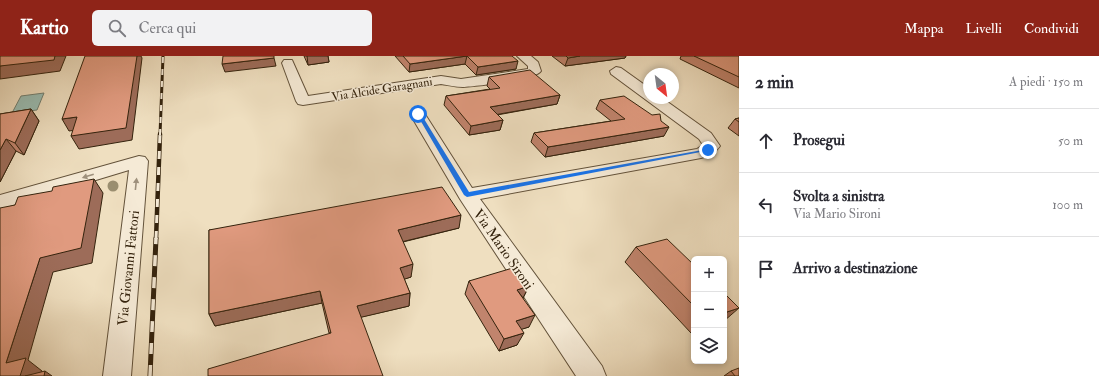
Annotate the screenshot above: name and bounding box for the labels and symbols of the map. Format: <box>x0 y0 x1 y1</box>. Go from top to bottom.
north arrow <box>643 68 679 104</box>
street label: Via Alcide Garagnani <box>331 74 434 105</box>
route start <box>409 105 427 123</box>
route end <box>699 141 717 159</box>
one-way arrow <box>82 173 94 179</box>
one-way arrow <box>133 178 140 190</box>
street label: Via Mario Sironi <box>470 206 538 293</box>
street label: Via Giovanni Fattori <box>114 209 143 327</box>

